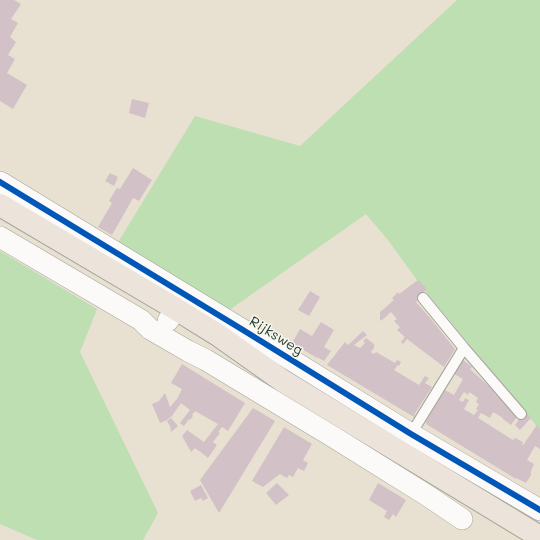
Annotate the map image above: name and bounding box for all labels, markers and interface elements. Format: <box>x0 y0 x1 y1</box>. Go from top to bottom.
street label: Rijksweg <box>246 313 306 359</box>

